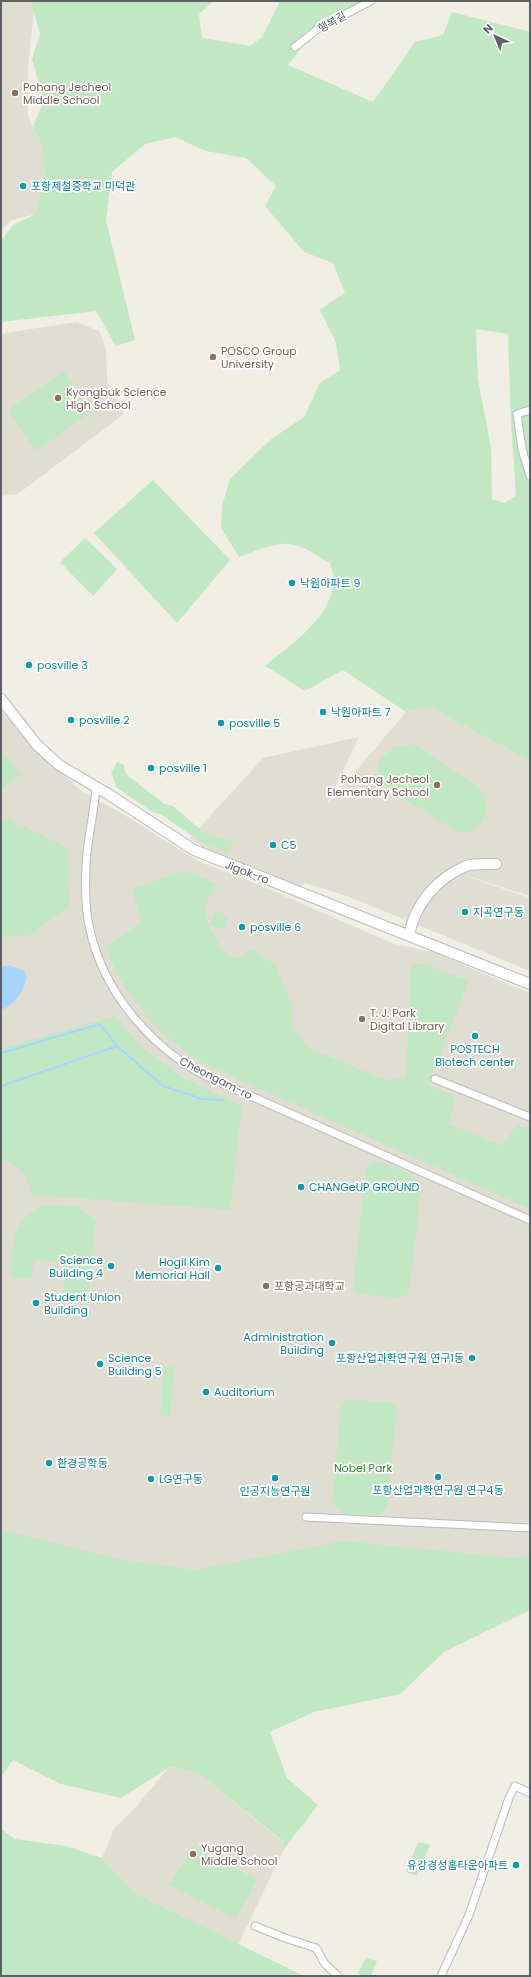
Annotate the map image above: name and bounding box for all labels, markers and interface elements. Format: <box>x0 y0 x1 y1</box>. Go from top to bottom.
street label: 행복길 <box>315 8 349 36</box>
north arrow <box>475 16 515 56</box>
text: N <box>480 20 497 37</box>
place label: Pohang Jecheol Middle School <box>23 79 111 108</box>
marker: Pohang Jecheol Middle School <box>10 88 20 98</box>
place label: 포항제철중학교 미덕관 <box>31 178 135 194</box>
marker: 포항제철중학교 미덕관 <box>18 181 28 191</box>
place label: POSCO Group University <box>221 343 297 372</box>
marker: POSCO Group University <box>208 352 218 362</box>
place label: Kyongbuk Science High School <box>66 384 167 413</box>
marker: Kyongbuk Science High School <box>53 393 63 403</box>
place label: 낙원아파트 9 <box>300 575 361 591</box>
marker: 낙원아파트 9 <box>287 578 297 588</box>
place label: posville 3 <box>37 657 88 673</box>
marker: posville 3 <box>24 660 34 670</box>
place label: 낙원아파트 7 <box>331 704 391 720</box>
marker: 낙원아파트 7 <box>318 707 328 717</box>
place label: posville 2 <box>79 712 130 728</box>
marker: posville 2 <box>66 715 76 725</box>
place label: posville 5 <box>229 715 280 731</box>
marker: posville 5 <box>216 718 226 728</box>
place label: posville 1 <box>159 760 207 776</box>
marker: posville 1 <box>146 763 156 773</box>
place label: Pohang Jecheol Elementary School <box>327 771 429 800</box>
marker: Pohang Jecheol Elementary School <box>432 780 442 790</box>
place label: C5 <box>281 837 296 853</box>
marker: C5 <box>268 840 278 850</box>
street label: Jigok-ro <box>223 856 271 888</box>
place label: 지곡연구동 <box>473 904 524 920</box>
marker: 지곡연구동 <box>460 907 470 917</box>
place label: posville 6 <box>250 919 301 935</box>
marker: posville 6 <box>237 922 247 932</box>
place label: T. J. Park Digital Library <box>370 1005 445 1034</box>
marker: T. J. Park Digital Library <box>357 1014 367 1024</box>
marker: POSTECH Biotech center <box>470 1031 480 1041</box>
place label: POSTECH Biotech center <box>435 1041 515 1070</box>
street label: Cheongam-ro <box>177 1053 255 1103</box>
place label: CHANGeUP GROUND <box>309 1179 419 1195</box>
marker: CHANGeUP GROUND <box>296 1182 306 1192</box>
place label: Science Building 4 <box>49 1252 103 1281</box>
place label: Hogil Kim Memorial Hall <box>135 1254 210 1283</box>
marker: Science Building 4 <box>106 1261 116 1271</box>
marker: Hogil Kim Memorial Hall <box>213 1263 223 1273</box>
place label: 포항공과대학교 <box>274 1278 345 1294</box>
marker: 포항공과대학교 <box>261 1281 271 1291</box>
place label: Student Union Building <box>44 1289 121 1318</box>
marker: Student Union Building <box>31 1298 41 1308</box>
place label: Administration Building <box>243 1329 324 1358</box>
marker: Administration Building <box>327 1338 337 1348</box>
place label: Science Building 5 <box>108 1350 162 1379</box>
place label: 포항산업과학연구원 연구1동 <box>336 1350 464 1366</box>
marker: 포항산업과학연구원 연구1동 <box>467 1353 477 1363</box>
marker: Science Building 5 <box>95 1359 105 1369</box>
place label: Auditorium <box>214 1384 275 1400</box>
marker: Auditorium <box>201 1387 211 1397</box>
place label: 환경공학동 <box>57 1455 108 1471</box>
marker: 환경공학동 <box>44 1458 54 1468</box>
park label: Nobel Park <box>334 1460 392 1476</box>
place label: LG연구동 <box>159 1471 203 1487</box>
marker: 포항산업과학연구원 연구4동 <box>433 1472 443 1482</box>
marker: 인공지능연구원 <box>270 1473 280 1483</box>
marker: LG연구동 <box>146 1474 156 1484</box>
place label: 포항산업과학연구원 연구4동 <box>372 1482 504 1498</box>
place label: 인공지능연구원 <box>240 1483 310 1499</box>
place label: Yugang Middle School <box>201 1840 277 1869</box>
marker: Yugang Middle School <box>188 1849 198 1859</box>
place label: 유강경성홈타운아파트 <box>407 1857 508 1873</box>
marker: 유강경성홈타운아파트 <box>511 1860 521 1870</box>

